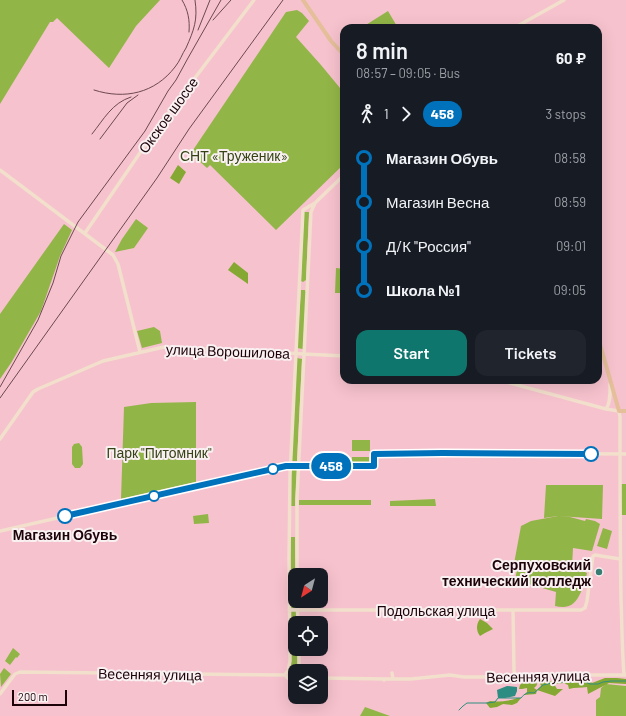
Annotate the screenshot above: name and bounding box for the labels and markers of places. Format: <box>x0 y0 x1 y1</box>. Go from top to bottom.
unlabelled marker <box>583 446 599 462</box>
unlabelled marker <box>267 463 279 475</box>
unlabelled marker <box>148 490 160 502</box>
marker: Магазин Обувь <box>57 508 73 524</box>
place label: Магазин Обувь <box>13 526 118 543</box>
place label: Серпуховский технический колледж <box>442 556 592 589</box>
marker: Серпуховский технический колледж <box>594 567 604 577</box>

